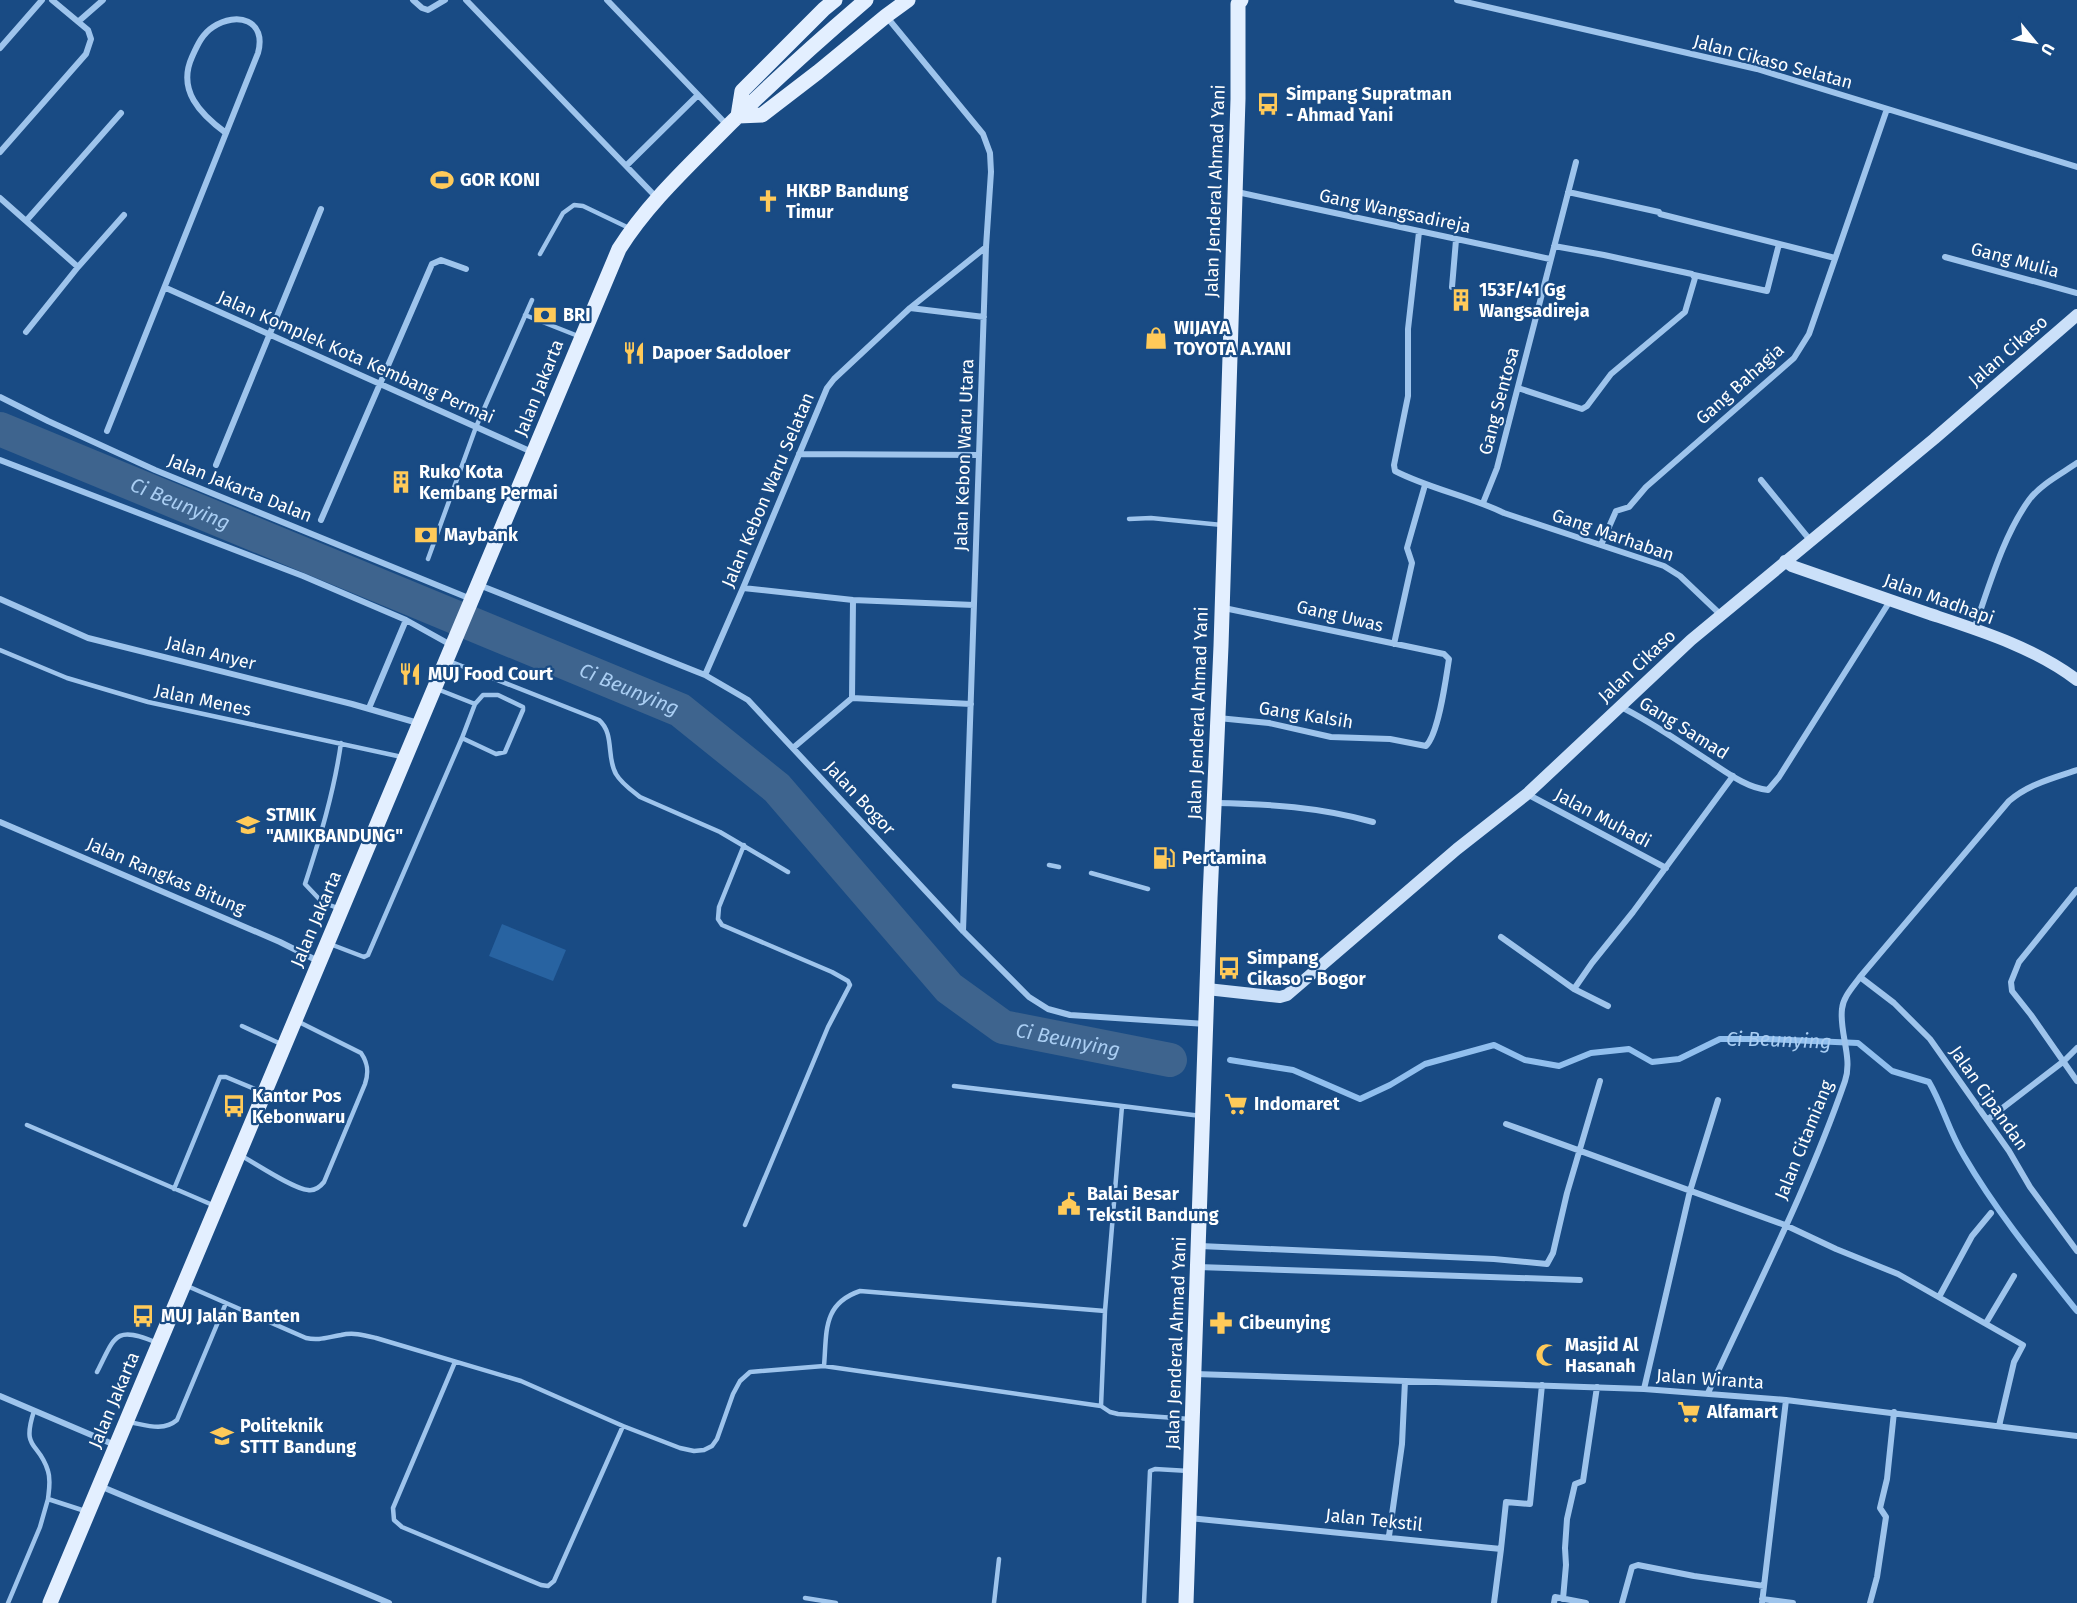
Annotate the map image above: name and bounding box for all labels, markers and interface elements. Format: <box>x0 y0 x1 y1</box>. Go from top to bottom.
north arrow <box>2005 12 2065 72</box>
street label: Jalan Cikaso Selatan <box>1691 30 1855 94</box>
text: U <box>2037 40 2058 59</box>
place label: Simpang Supratman - Ahmad Yani <box>1286 83 1452 126</box>
street label: Jalan Jenderal Ahmad Yani <box>1200 84 1230 298</box>
bus stop icon: Simpang Supratman - Ahmad Yani <box>1255 91 1281 117</box>
sports icon: GOR KONI <box>429 167 455 193</box>
place label: GOR KONI <box>460 169 540 191</box>
place label: HKBP Bandung Timur <box>786 180 908 223</box>
street label: Gang Wangsadireja <box>1317 184 1473 238</box>
church icon: HKBP Bandung Timur <box>755 188 781 214</box>
street label: Gang Mulia <box>1968 238 2062 282</box>
place label: 153F/41 Gg Wangsadireja <box>1479 279 1590 322</box>
street label: Jalan Komplek Kota Kembang Permai <box>214 286 498 428</box>
building icon: 153F/41 Gg Wangsadireja <box>1448 287 1474 313</box>
bank icon: BRI <box>532 302 558 328</box>
place label: BRI <box>563 304 591 326</box>
street label: Jalan Cikaso <box>1964 311 2052 391</box>
place label: WIJAYA TOYOTA A.YANI <box>1174 317 1291 360</box>
shop icon: WIJAYA TOYOTA A.YANI <box>1143 325 1169 351</box>
street label: Jalan Jakarta <box>510 336 568 440</box>
street label: Gang Bahagia <box>1691 339 1789 429</box>
restaurant icon: Dapoer Sadoloer <box>621 340 647 366</box>
place label: Dapoer Sadoloer <box>652 342 791 364</box>
street label: Gang Sentosa <box>1474 345 1524 457</box>
street label: Jalan Kebon Waru Utara <box>950 358 978 552</box>
street label: Jalan Kebon Waru Selatan <box>717 389 819 591</box>
street label: Jalan Jakarta Dalan <box>165 449 315 527</box>
place label: Ruko Kota Kembang Permai <box>419 461 558 504</box>
building icon: Ruko Kota Kembang Permai <box>388 469 414 495</box>
water label: Ci Beunying <box>127 472 234 535</box>
street label: Gang Marhaban <box>1549 504 1677 566</box>
bank icon: Maybank <box>413 522 439 548</box>
place label: Maybank <box>444 524 519 546</box>
street label: Jalan Madhapi <box>1881 569 1997 629</box>
street label: Gang Uwas <box>1294 595 1386 637</box>
street label: Jalan Jenderal Ahmad Yani <box>1183 606 1213 820</box>
street label: Jalan Cikaso <box>1594 625 1680 707</box>
street label: Jalan Anyer <box>164 631 258 675</box>
water label: Ci Beunying <box>576 658 683 720</box>
restaurant icon: MUJ Food Court <box>397 661 423 687</box>
place label: MUJ Food Court <box>428 663 554 685</box>
street label: Jalan Menes <box>153 679 253 721</box>
street label: Gang Samad <box>1635 692 1733 764</box>
street label: Gang Kalsih <box>1257 697 1355 733</box>
street label: Jalan Bogor <box>820 756 900 840</box>
street label: Jalan Muhadi <box>1551 783 1655 853</box>
place label: STMIK "AMIKBANDUNG" <box>266 804 403 847</box>
school or university icon: STMIK "AMIKBANDUNG" <box>235 812 261 838</box>
street label: Jalan Rangkas Bitung <box>83 833 249 920</box>
fuel station icon: Pertamina <box>1151 845 1177 871</box>
place label: Pertamina <box>1182 847 1267 869</box>
street label: Jalan Jakarta <box>286 868 346 970</box>
place label: Simpang Cikaso - Bogor <box>1247 947 1366 990</box>
bus stop icon: Simpang Cikaso - Bogor <box>1216 955 1242 981</box>
water label: Ci Beunying <box>1014 1018 1122 1062</box>
water label: Ci Beunying <box>1726 1027 1832 1054</box>
street label: Jalan Cipandan <box>1945 1042 2033 1154</box>
street label: Jalan Citamiang <box>1770 1076 1838 1203</box>
place label: Kantor Pos Kebonwaru <box>252 1085 345 1128</box>
supermarket icon: Indomaret <box>1223 1091 1249 1117</box>
bus stop icon: Kantor Pos Kebonwaru <box>221 1093 247 1119</box>
place label: Indomaret <box>1254 1093 1341 1115</box>
place label: Balai Besar Tekstil Bandung <box>1087 1183 1219 1226</box>
public building icon: Balai Besar Tekstil Bandung <box>1056 1191 1082 1217</box>
street label: Jalan Jenderal Ahmad Yani <box>1161 1236 1191 1450</box>
bus stop icon: MUJ Jalan Banten <box>130 1303 156 1329</box>
place label: MUJ Jalan Banten <box>161 1305 300 1327</box>
pharmacy icon: Cibeunying <box>1208 1310 1234 1336</box>
place label: Cibeunying <box>1239 1312 1330 1334</box>
place label: Masjid Al Hasanah <box>1565 1334 1639 1377</box>
mosque icon: Masjid Al Hasanah <box>1534 1342 1560 1368</box>
street label: Jalan Jakarta <box>84 1349 144 1451</box>
street label: Jalan Wiranta <box>1655 1364 1765 1394</box>
supermarket icon: Alfamart <box>1676 1399 1702 1425</box>
place label: Alfamart <box>1706 1401 1779 1423</box>
place label: Politeknik STTT Bandung <box>240 1415 356 1458</box>
school or university icon: Politeknik STTT Bandung <box>209 1423 235 1449</box>
street label: Jalan Tekstil <box>1324 1504 1424 1536</box>

